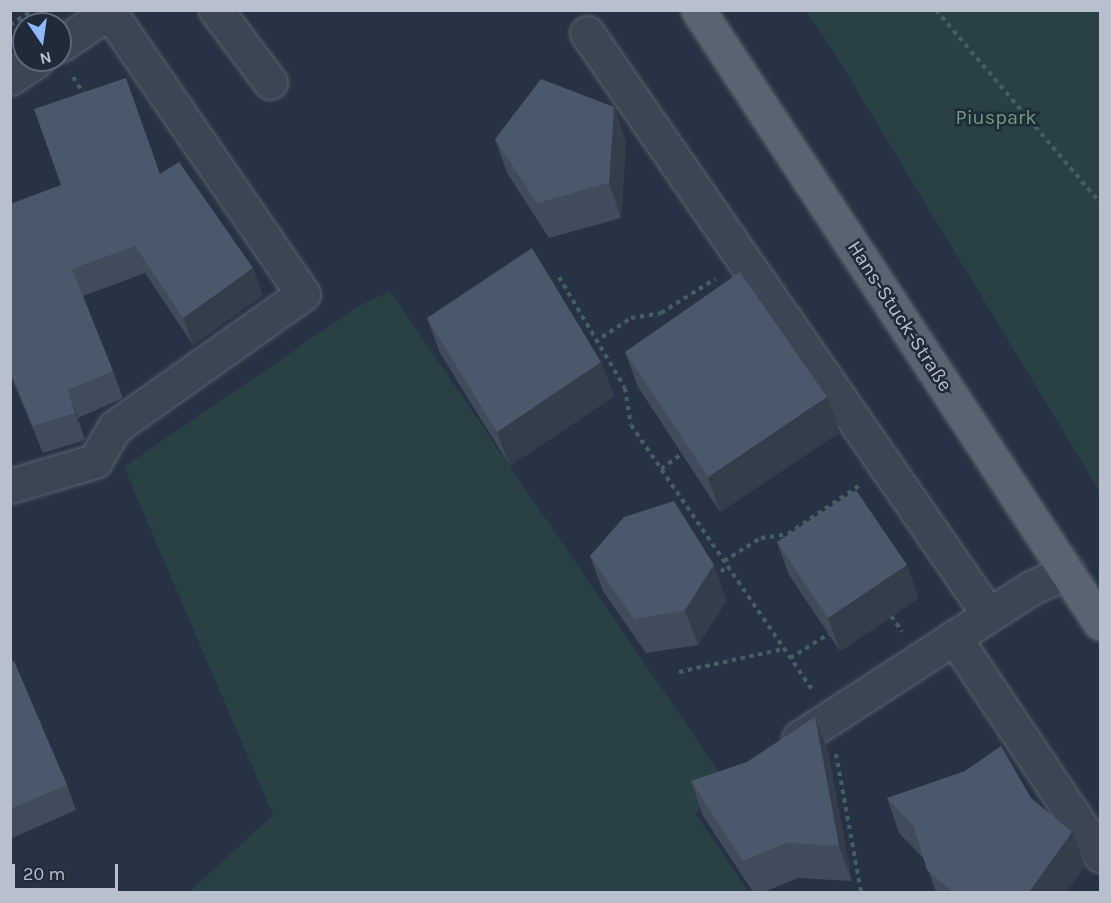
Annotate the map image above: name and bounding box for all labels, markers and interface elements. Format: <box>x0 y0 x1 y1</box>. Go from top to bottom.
north arrow <box>12 12 72 72</box>
text: N <box>38 48 53 69</box>
park label: Piuspark <box>956 105 1036 129</box>
street label: Hans-Stuck-Straße <box>842 236 958 396</box>
scale bar <box>15 852 122 890</box>
text: 20 m <box>23 863 65 885</box>

